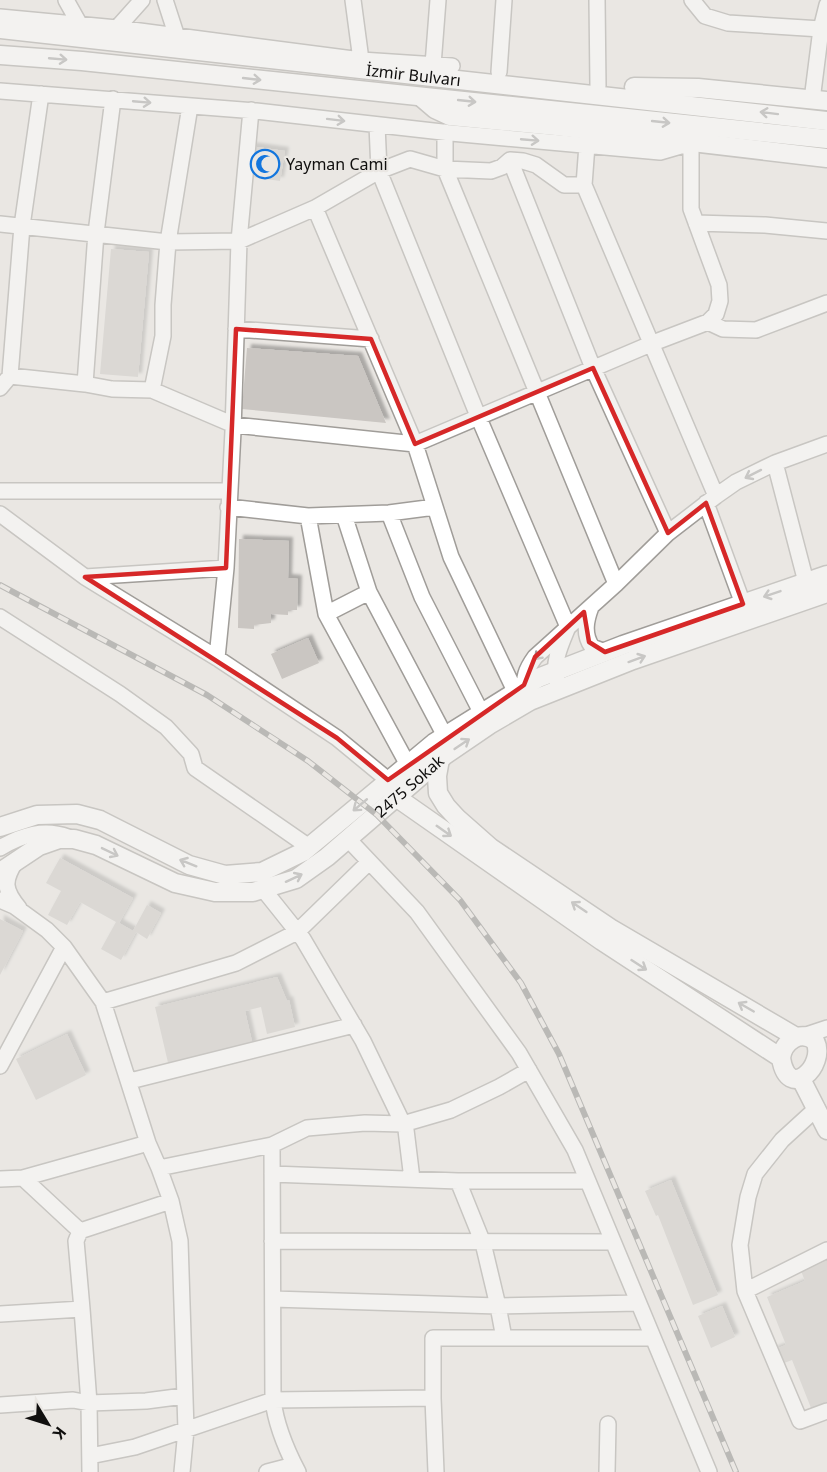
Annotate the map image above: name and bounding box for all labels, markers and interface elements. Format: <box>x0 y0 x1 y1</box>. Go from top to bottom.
one-way arrow <box>48 54 68 65</box>
street label: İzmir Bulvarı <box>365 59 462 91</box>
one-way arrow <box>242 74 262 85</box>
one-way arrow <box>132 96 152 107</box>
one-way arrow <box>457 96 477 107</box>
one-way arrow <box>760 108 779 119</box>
one-way arrow <box>326 115 346 126</box>
one-way arrow <box>651 116 671 127</box>
one-way arrow <box>520 135 540 146</box>
mosque icon: Yayman Cami <box>249 148 281 180</box>
place label: Yayman Cami <box>286 153 388 175</box>
one-way arrow <box>745 469 763 480</box>
one-way arrow <box>763 590 782 601</box>
one-way arrow <box>533 645 548 660</box>
one-way arrow <box>627 652 645 663</box>
one-way arrow <box>453 737 470 749</box>
street label: 2475 Sokak <box>370 749 449 822</box>
one-way arrow <box>353 798 368 812</box>
one-way arrow <box>435 825 452 837</box>
one-way arrow <box>100 846 118 858</box>
one-way arrow <box>180 857 198 868</box>
one-way arrow <box>285 872 303 884</box>
one-way arrow <box>571 901 587 913</box>
one-way arrow <box>630 960 647 972</box>
one-way arrow <box>738 1001 755 1013</box>
north arrow <box>18 1394 78 1454</box>
text: K <box>48 1422 72 1444</box>

